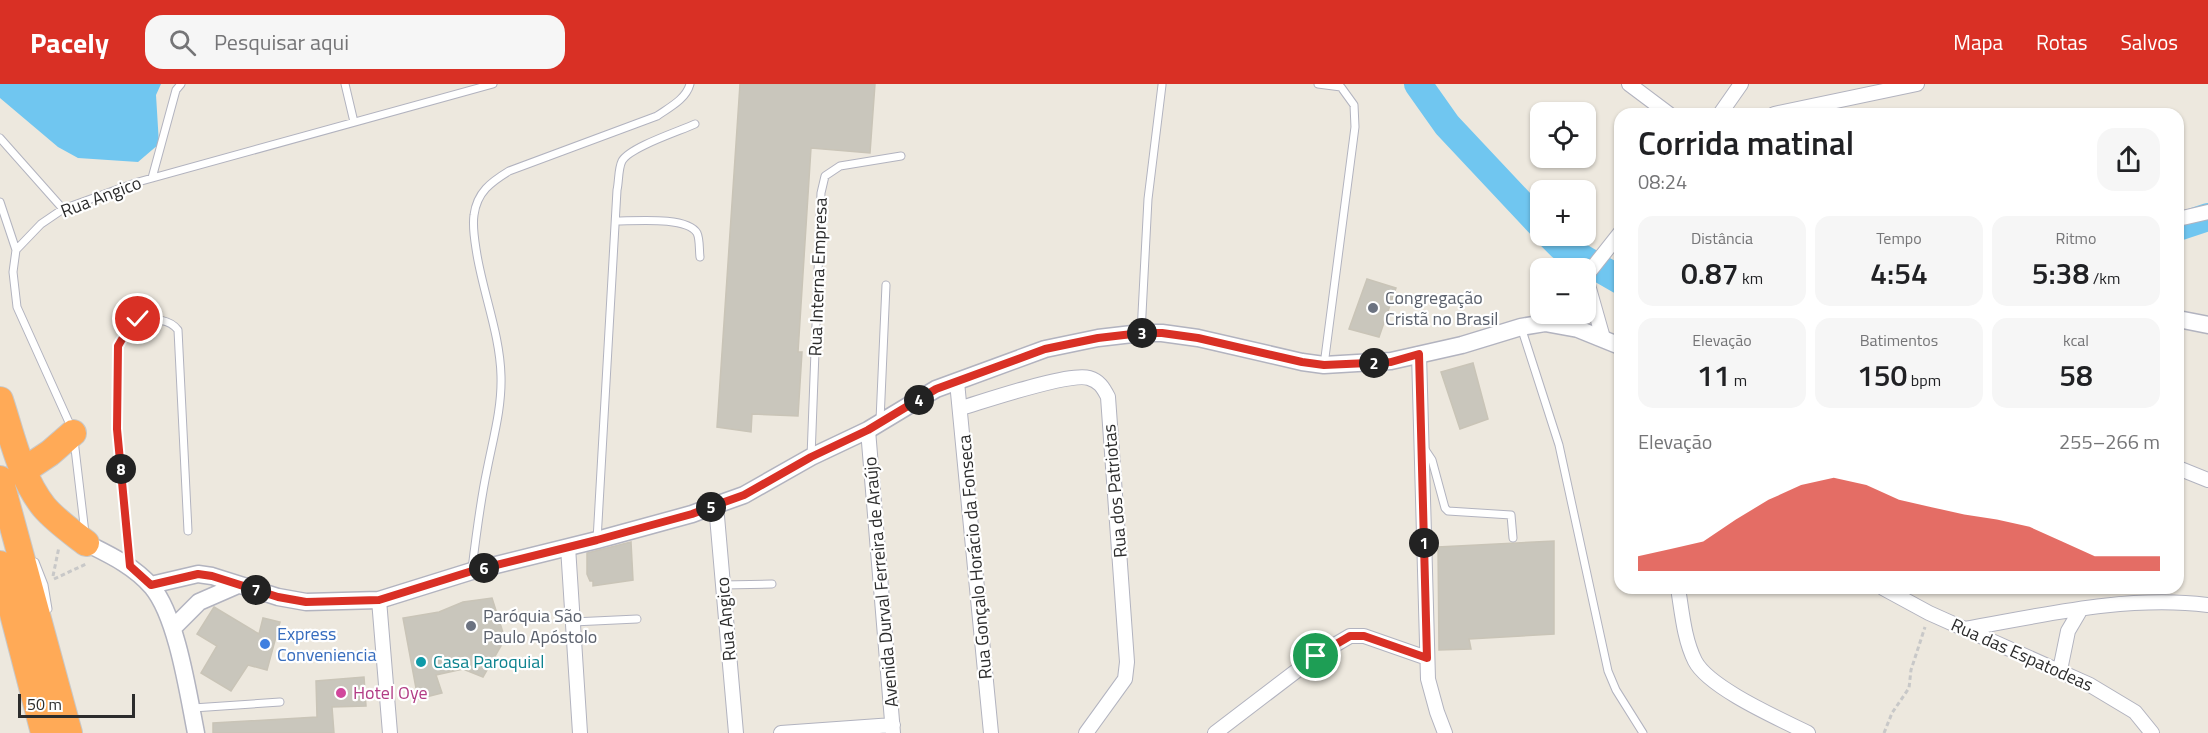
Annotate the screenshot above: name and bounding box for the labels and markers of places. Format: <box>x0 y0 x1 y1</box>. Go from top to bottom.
place label: Congregação Cristã no Brasil <box>1385 284 1499 332</box>
pin <box>112 293 163 344</box>
marker: Congregação Cristã no Brasil <box>1366 301 1380 315</box>
pin: 3 <box>1127 318 1157 348</box>
pin: 2 <box>1359 348 1389 378</box>
pin: 4 <box>904 385 934 415</box>
pin: 8 <box>106 454 136 484</box>
pin: 5 <box>696 492 726 522</box>
pin: 1 <box>1409 528 1439 558</box>
pin: 6 <box>469 553 499 583</box>
pin: 7 <box>241 575 271 605</box>
place label: Paróquia São Paulo Apóstolo <box>483 602 597 650</box>
marker: Paróquia São Paulo Apóstolo <box>464 619 478 633</box>
place label: Express Conveniencia <box>277 620 376 668</box>
pin <box>1290 630 1341 681</box>
marker: Express Conveniencia <box>258 637 272 651</box>
place label: Casa Paroquial <box>433 648 544 675</box>
marker: Casa Paroquial <box>414 655 428 669</box>
place label: Hotel Oye <box>353 679 428 706</box>
marker: Hotel Oye <box>334 686 348 700</box>

